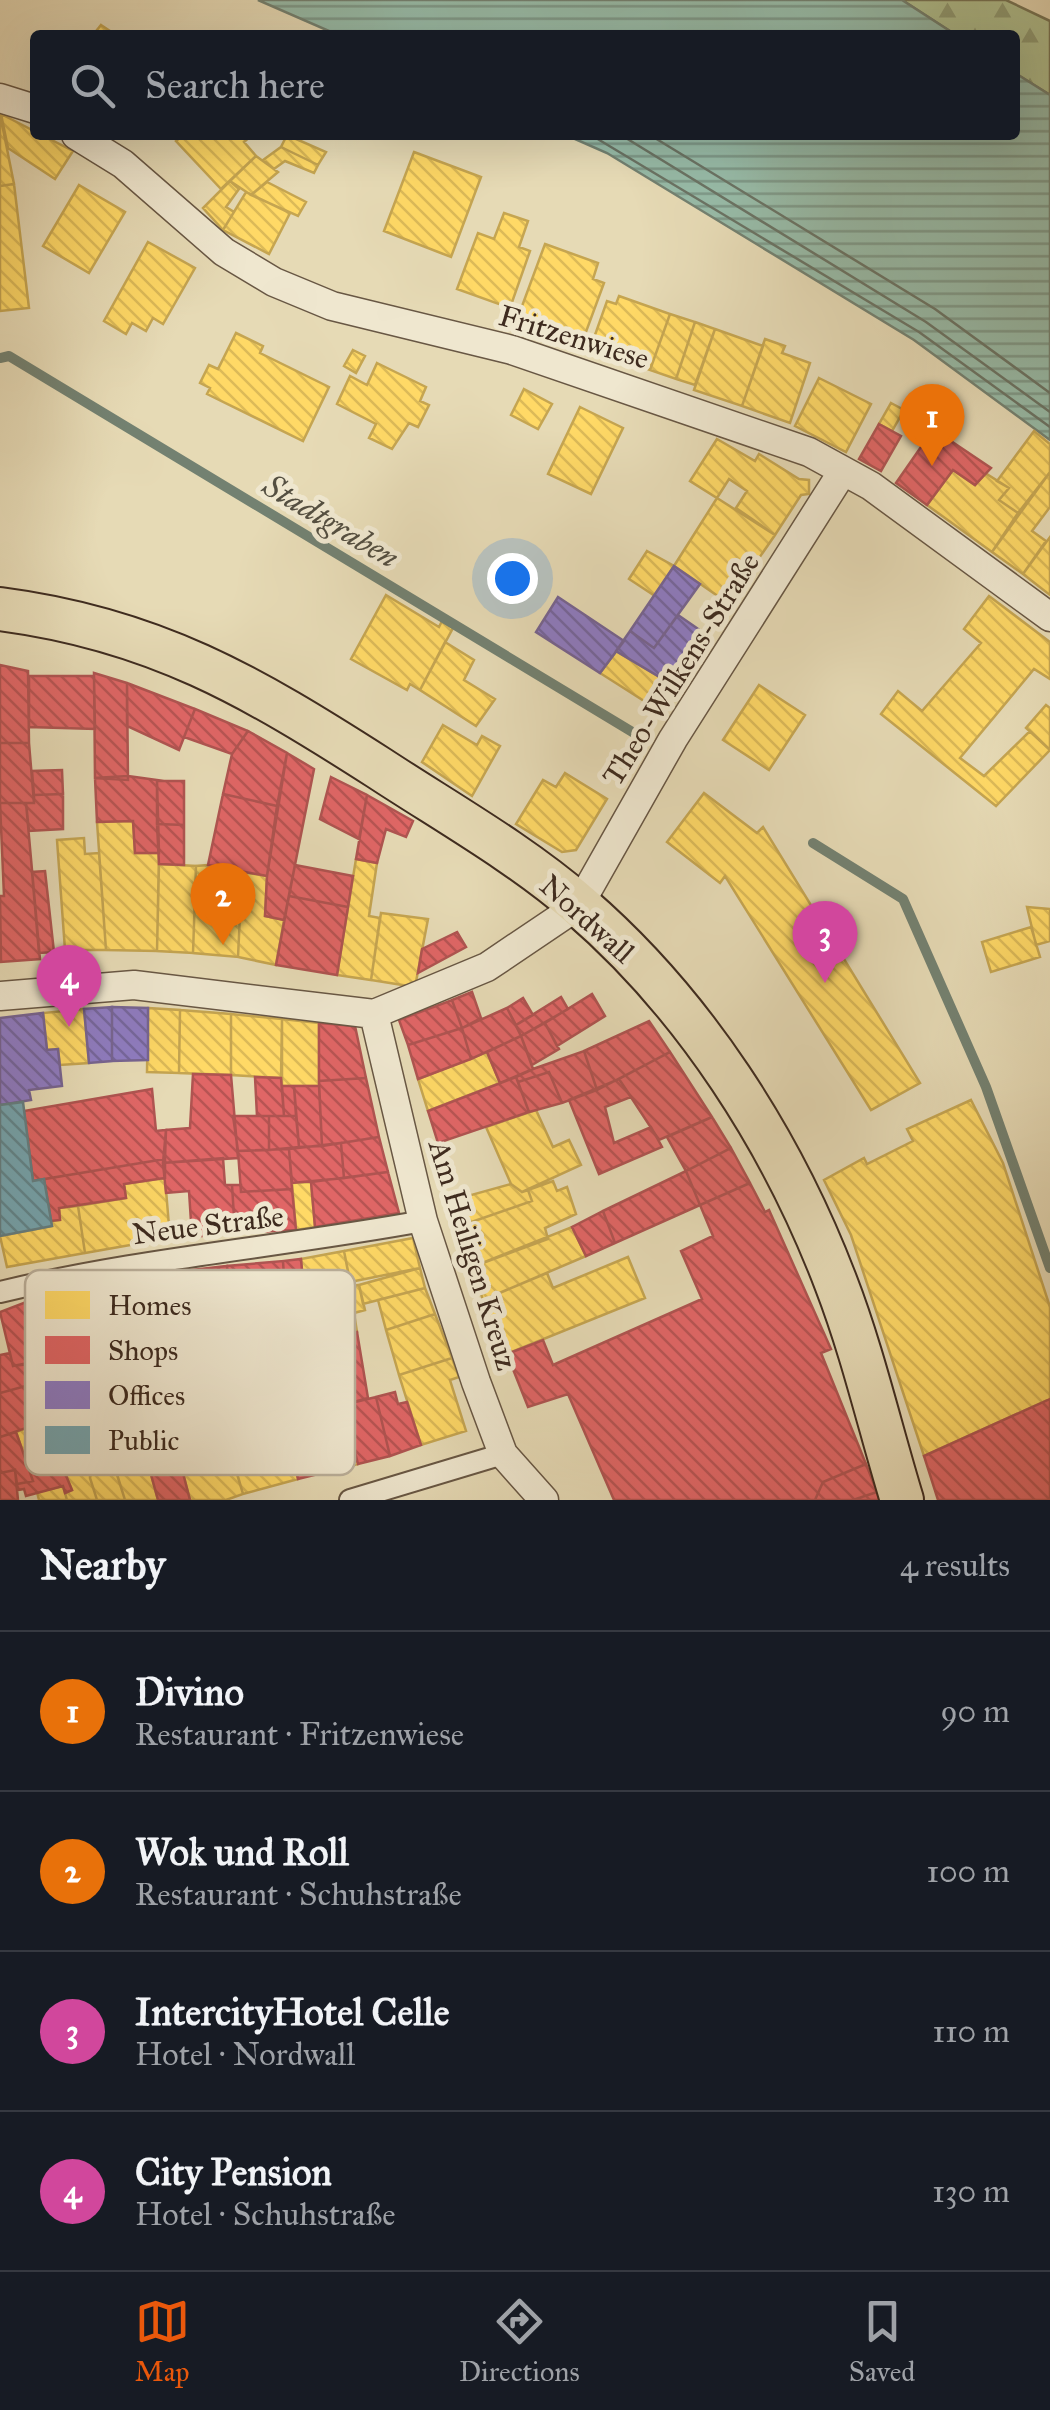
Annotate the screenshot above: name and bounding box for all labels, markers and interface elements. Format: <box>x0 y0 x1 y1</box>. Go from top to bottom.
search box <box>30 30 1020 140</box>
icon: search <box>65 58 120 113</box>
text: Search here <box>145 62 325 108</box>
street label: Fritzenwiese <box>495 297 653 377</box>
pin: 1 <box>900 384 964 466</box>
water label: Stadtgraben <box>255 465 406 577</box>
street label: Theo-Wilkens-Straße <box>595 546 767 792</box>
your location <box>487 553 538 604</box>
pin: 2 <box>190 862 256 945</box>
street label: Nordwall <box>532 867 642 971</box>
pin: 3 <box>792 900 858 983</box>
pin: 4 <box>36 944 102 1027</box>
street label: Am Heiligen Kreuz <box>420 1134 525 1374</box>
street label: Neue Straße <box>130 1198 286 1252</box>
legend <box>25 1270 355 1475</box>
text: Homes <box>108 1288 191 1323</box>
text: Shops <box>108 1333 178 1368</box>
text: Offices <box>108 1378 185 1413</box>
text: Public <box>108 1423 179 1458</box>
text: Nearby <box>40 1539 165 1591</box>
text: 4 results <box>900 1546 1010 1585</box>
text: Divino <box>135 1669 244 1715</box>
text: 1 <box>66 1692 79 1731</box>
text: 90 m <box>940 1692 1010 1731</box>
text: Restaurant · Fritzenwiese <box>135 1715 464 1754</box>
text: Wok und Roll <box>135 1829 349 1875</box>
text: 2 <box>65 1852 80 1891</box>
text: 100 m <box>926 1852 1010 1891</box>
text: Restaurant · Schuhstraße <box>135 1875 462 1914</box>
text: IntercityHotel Celle <box>135 1989 450 2035</box>
text: 3 <box>66 2012 79 2051</box>
text: 110 m <box>932 2012 1010 2051</box>
text: Hotel · Nordwall <box>135 2035 355 2074</box>
text: City Pension <box>135 2149 332 2195</box>
text: 4 <box>64 2172 81 2211</box>
text: 130 m <box>932 2172 1010 2211</box>
text: Hotel · Schuhstraße <box>135 2195 396 2234</box>
tab: Map <box>135 2294 190 2389</box>
tab: Directions <box>459 2294 580 2389</box>
tab: Saved <box>849 2294 915 2389</box>

